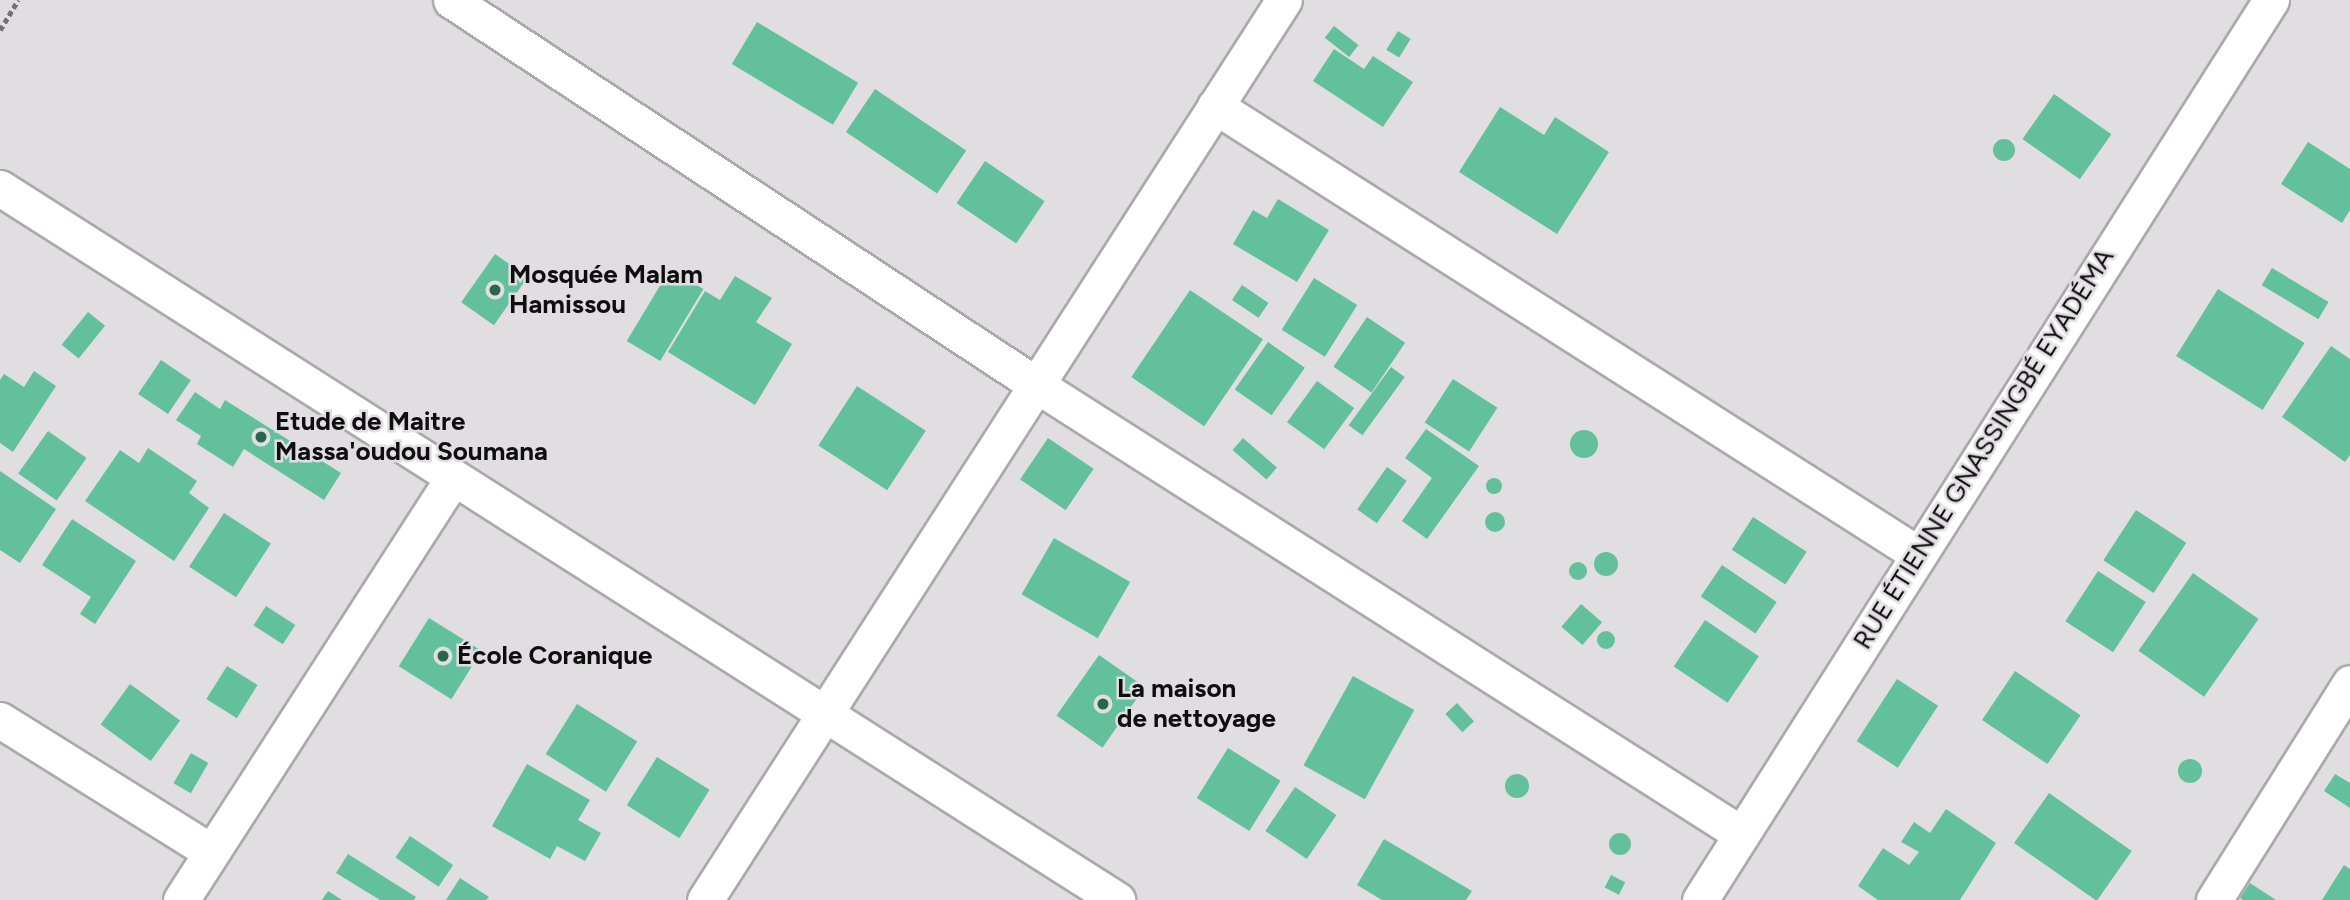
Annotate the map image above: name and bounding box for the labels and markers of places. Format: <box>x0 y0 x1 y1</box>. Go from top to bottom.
place label: Mosquée Malam Hamissou <box>509 259 703 320</box>
marker: Mosquée Malam Hamissou <box>487 282 503 298</box>
place label: Etude de Maitre Massa'oudou Soumana <box>275 406 548 467</box>
marker: Etude de Maitre Massa'oudou Soumana <box>253 429 269 445</box>
place label: École Coranique <box>457 640 652 672</box>
marker: École Coranique <box>435 648 451 664</box>
place label: La maison de nettoyage <box>1117 673 1276 734</box>
marker: La maison de nettoyage <box>1095 696 1111 712</box>

